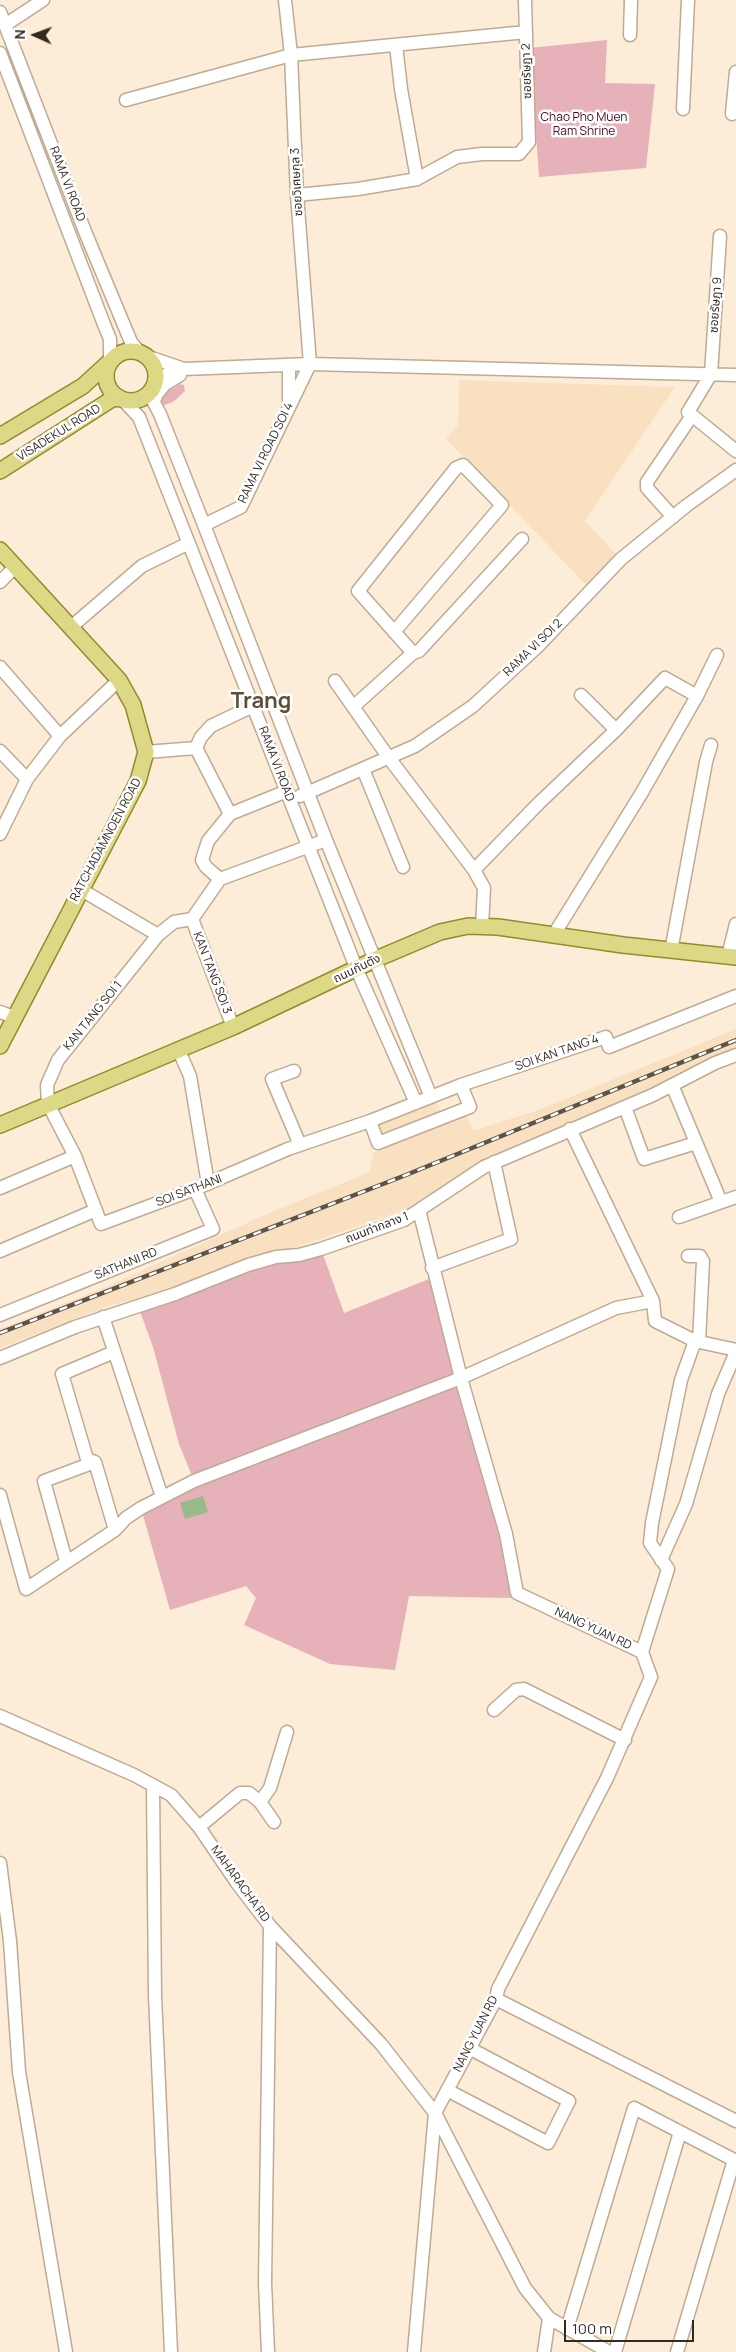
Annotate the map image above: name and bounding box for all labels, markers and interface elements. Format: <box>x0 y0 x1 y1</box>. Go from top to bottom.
north arrow <box>10 10 60 60</box>
text: N <box>10 29 29 40</box>
street label: ซอยรัษฏา 2 <box>519 43 535 99</box>
park label: Chao Pho Muen Ram Shrine <box>541 111 627 139</box>
street label: RAMA VI ROAD <box>46 144 88 224</box>
street label: ซอยวิเศษกุล 3 <box>288 148 306 216</box>
street label: ซอยรัษฎา 9 <box>707 276 725 334</box>
street label: RAMA VI ROAD SOI 4 <box>235 400 297 506</box>
street label: VISADEKUL ROAD <box>15 402 103 464</box>
street label: RAMA VI SOI 2 <box>501 616 565 680</box>
district label: Trang <box>231 689 291 715</box>
street label: RAMA VI ROAD <box>255 724 297 804</box>
street label: RATCHADAMNOEN ROAD <box>67 776 145 904</box>
street label: KAN TANG SOI 3 <box>190 930 234 1016</box>
street label: ถนนกันตัง <box>331 951 383 987</box>
street label: KAN TANG SOI 1 <box>61 978 125 1054</box>
street label: SOI KAN TANG 4 <box>513 1032 601 1074</box>
street label: SOI SATHANI <box>154 1172 224 1210</box>
street label: ถนนท่ากลาง 1 <box>343 1209 411 1247</box>
street label: SATHANI RD <box>93 1245 159 1283</box>
street label: NANG YUAN RD <box>552 1605 634 1653</box>
street label: MAHARACHA RD <box>207 1843 273 1925</box>
street label: NANG YUAN RD <box>451 1994 501 2074</box>
scale bar <box>566 2310 696 2342</box>
text: 100 m <box>572 2318 612 2339</box>

